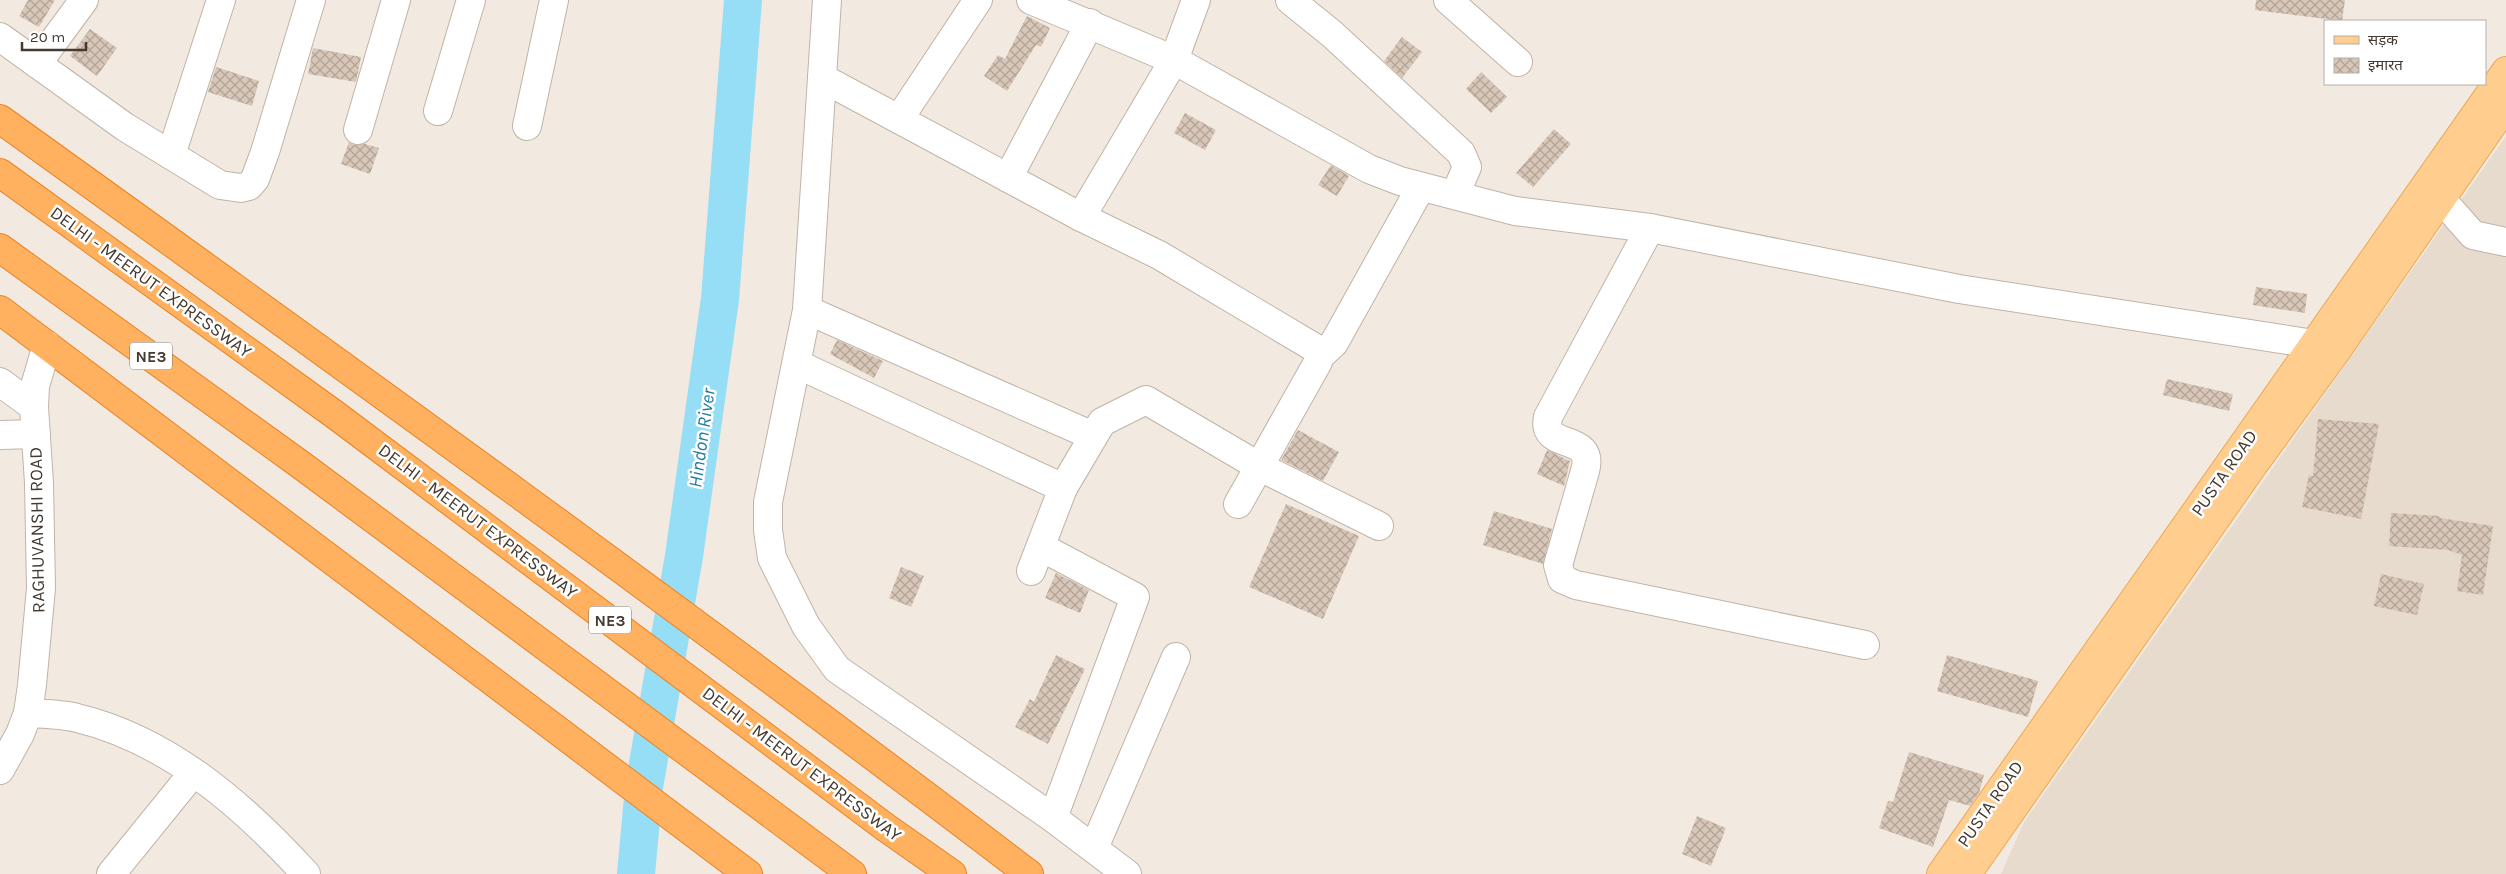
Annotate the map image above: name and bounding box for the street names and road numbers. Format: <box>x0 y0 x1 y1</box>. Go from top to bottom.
street label: DELHI - MEERUT EXPRESSWAY <box>46 201 256 363</box>
road number: NE3 <box>130 342 172 370</box>
street label: PUSTA ROAD <box>2186 426 2262 520</box>
street label: DELHI - MEERUT EXPRESSWAY <box>374 439 582 603</box>
street label: RAGHUVANSHI ROAD <box>25 447 49 613</box>
road number: NE3 <box>589 606 631 634</box>
street label: DELHI - MEERUT EXPRESSWAY <box>698 682 906 846</box>
street label: PUSTA ROAD <box>1952 757 2028 851</box>

